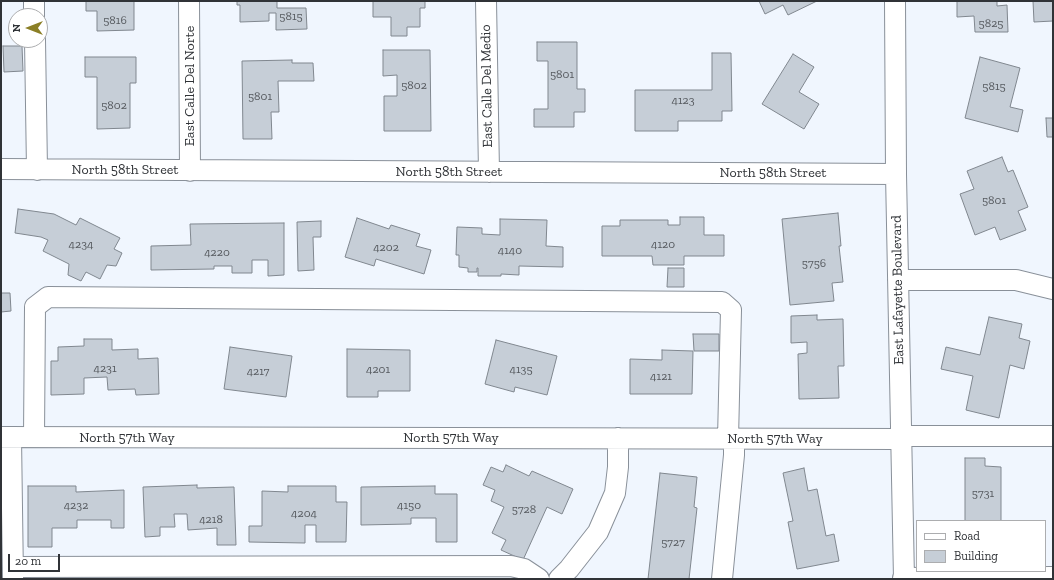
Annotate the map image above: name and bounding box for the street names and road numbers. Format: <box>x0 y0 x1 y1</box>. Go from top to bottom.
street label: East Calle Del Medio <box>478 24 496 148</box>
street label: East Calle Del Norte <box>182 26 198 146</box>
street label: North 58th Street <box>71 162 179 178</box>
street label: North 58th Street <box>395 164 503 180</box>
street label: North 58th Street <box>719 165 827 181</box>
street label: East Lafayette Boulevard <box>888 215 908 365</box>
street label: North 57th Way <box>79 430 175 446</box>
street label: North 57th Way <box>403 430 499 446</box>
street label: North 57th Way <box>727 431 823 447</box>

